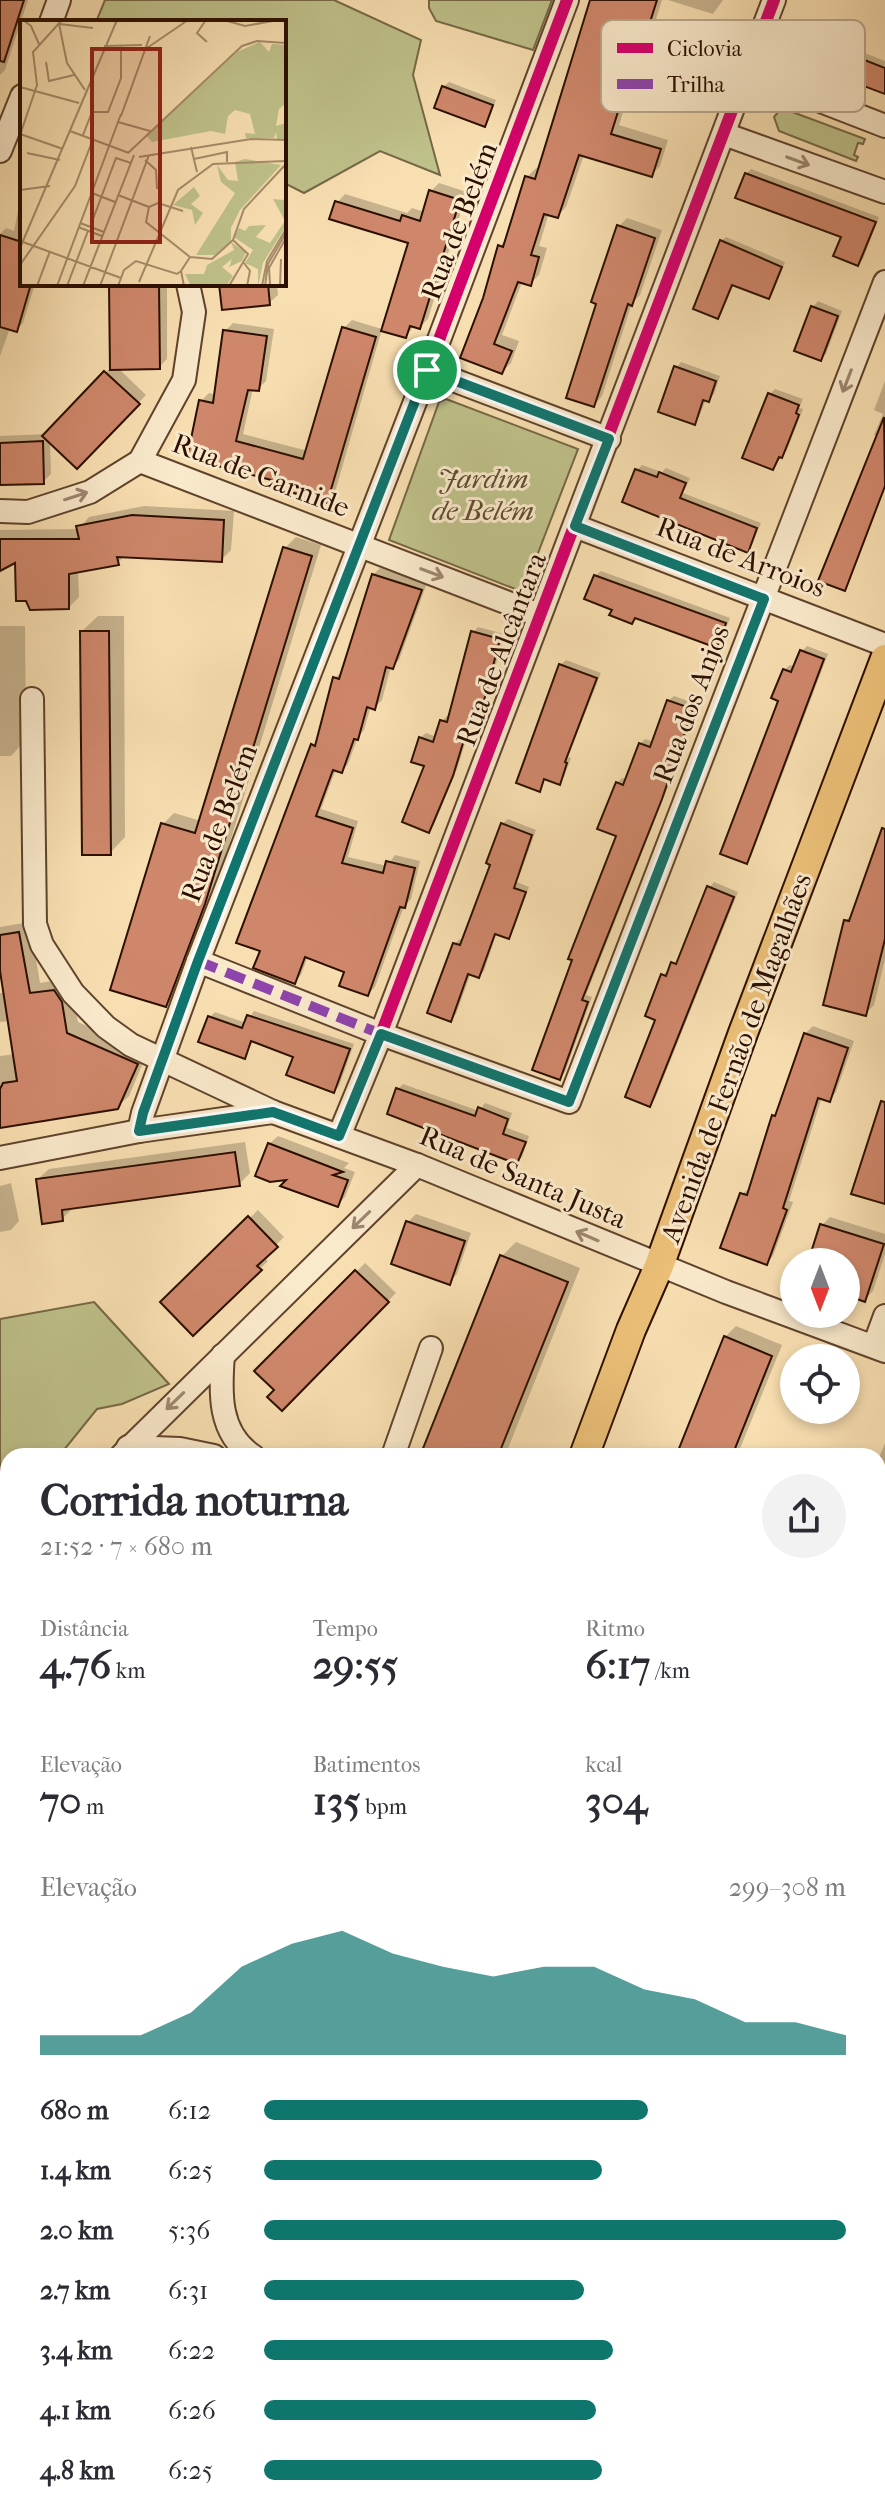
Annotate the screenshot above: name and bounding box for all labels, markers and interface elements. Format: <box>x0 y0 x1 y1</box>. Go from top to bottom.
inset map <box>20 20 286 286</box>
legend <box>601 20 865 112</box>
text: Ciclovia <box>667 36 743 62</box>
text: Trilha <box>667 72 726 98</box>
street label: Rua de Belém <box>414 137 504 305</box>
one-way arrow <box>785 154 810 169</box>
pin <box>393 336 461 404</box>
icon: arrive <box>405 348 449 392</box>
one-way arrow <box>839 368 853 393</box>
street label: Rua de Carnide <box>168 426 354 524</box>
park label: Jardim de Belém <box>432 462 534 527</box>
one-way arrow <box>63 488 88 503</box>
street label: Rua de Arroios <box>652 510 830 604</box>
street label: Rua de Alcântara <box>449 547 553 750</box>
one-way arrow <box>419 567 443 581</box>
street label: Rua dos Anjos <box>646 620 736 788</box>
street label: Rua de Belém <box>174 739 264 907</box>
street label: Avenida de Fernão de Magalhães <box>653 869 818 1248</box>
street label: Rua de Santa Justa <box>415 1119 632 1236</box>
one-way arrow <box>351 1210 371 1229</box>
one-way arrow <box>575 1228 600 1243</box>
north arrow <box>780 1248 860 1328</box>
map controls <box>780 1248 860 1424</box>
button: locate <box>780 1344 860 1424</box>
one-way arrow <box>166 1391 185 1410</box>
button: share <box>762 1474 846 1558</box>
text: Corrida noturna <box>40 1475 348 1526</box>
text: 21:52 · 7 × 680 m <box>40 1531 212 1562</box>
text: Distância <box>40 1616 128 1642</box>
text: Tempo <box>313 1616 378 1642</box>
text: Ritmo <box>585 1616 645 1642</box>
text: 4.76 <box>40 1642 111 1688</box>
text: 29:55 <box>313 1642 398 1688</box>
text: 6:17 <box>585 1642 650 1688</box>
text: km <box>111 1658 145 1684</box>
text: /km <box>650 1658 690 1684</box>
text: Elevação <box>40 1752 122 1778</box>
text: Batimentos <box>313 1752 420 1778</box>
text: kcal <box>585 1752 622 1778</box>
text: 70 <box>40 1778 81 1824</box>
text: 135 <box>313 1778 361 1824</box>
text: 304 <box>585 1778 647 1824</box>
text: m <box>81 1794 104 1820</box>
text: bpm <box>361 1794 407 1820</box>
text: Elevação <box>40 1872 137 1903</box>
text: 299–308 m <box>729 1872 846 1903</box>
text: 680 m <box>40 2095 109 2126</box>
text: 6:12 <box>168 2095 211 2126</box>
text: 1.4 km <box>40 2155 111 2186</box>
text: 6:25 <box>168 2155 213 2186</box>
text: 2.0 km <box>40 2215 113 2246</box>
text: 5:36 <box>168 2215 210 2246</box>
text: 2.7 km <box>40 2275 110 2306</box>
text: 6:31 <box>168 2275 208 2306</box>
text: 3.4 km <box>40 2335 112 2366</box>
text: 6:22 <box>168 2335 215 2366</box>
text: 4.1 km <box>40 2395 111 2426</box>
text: 6:26 <box>168 2395 216 2426</box>
text: 4.8 km <box>40 2455 115 2486</box>
text: 6:25 <box>168 2455 213 2486</box>

